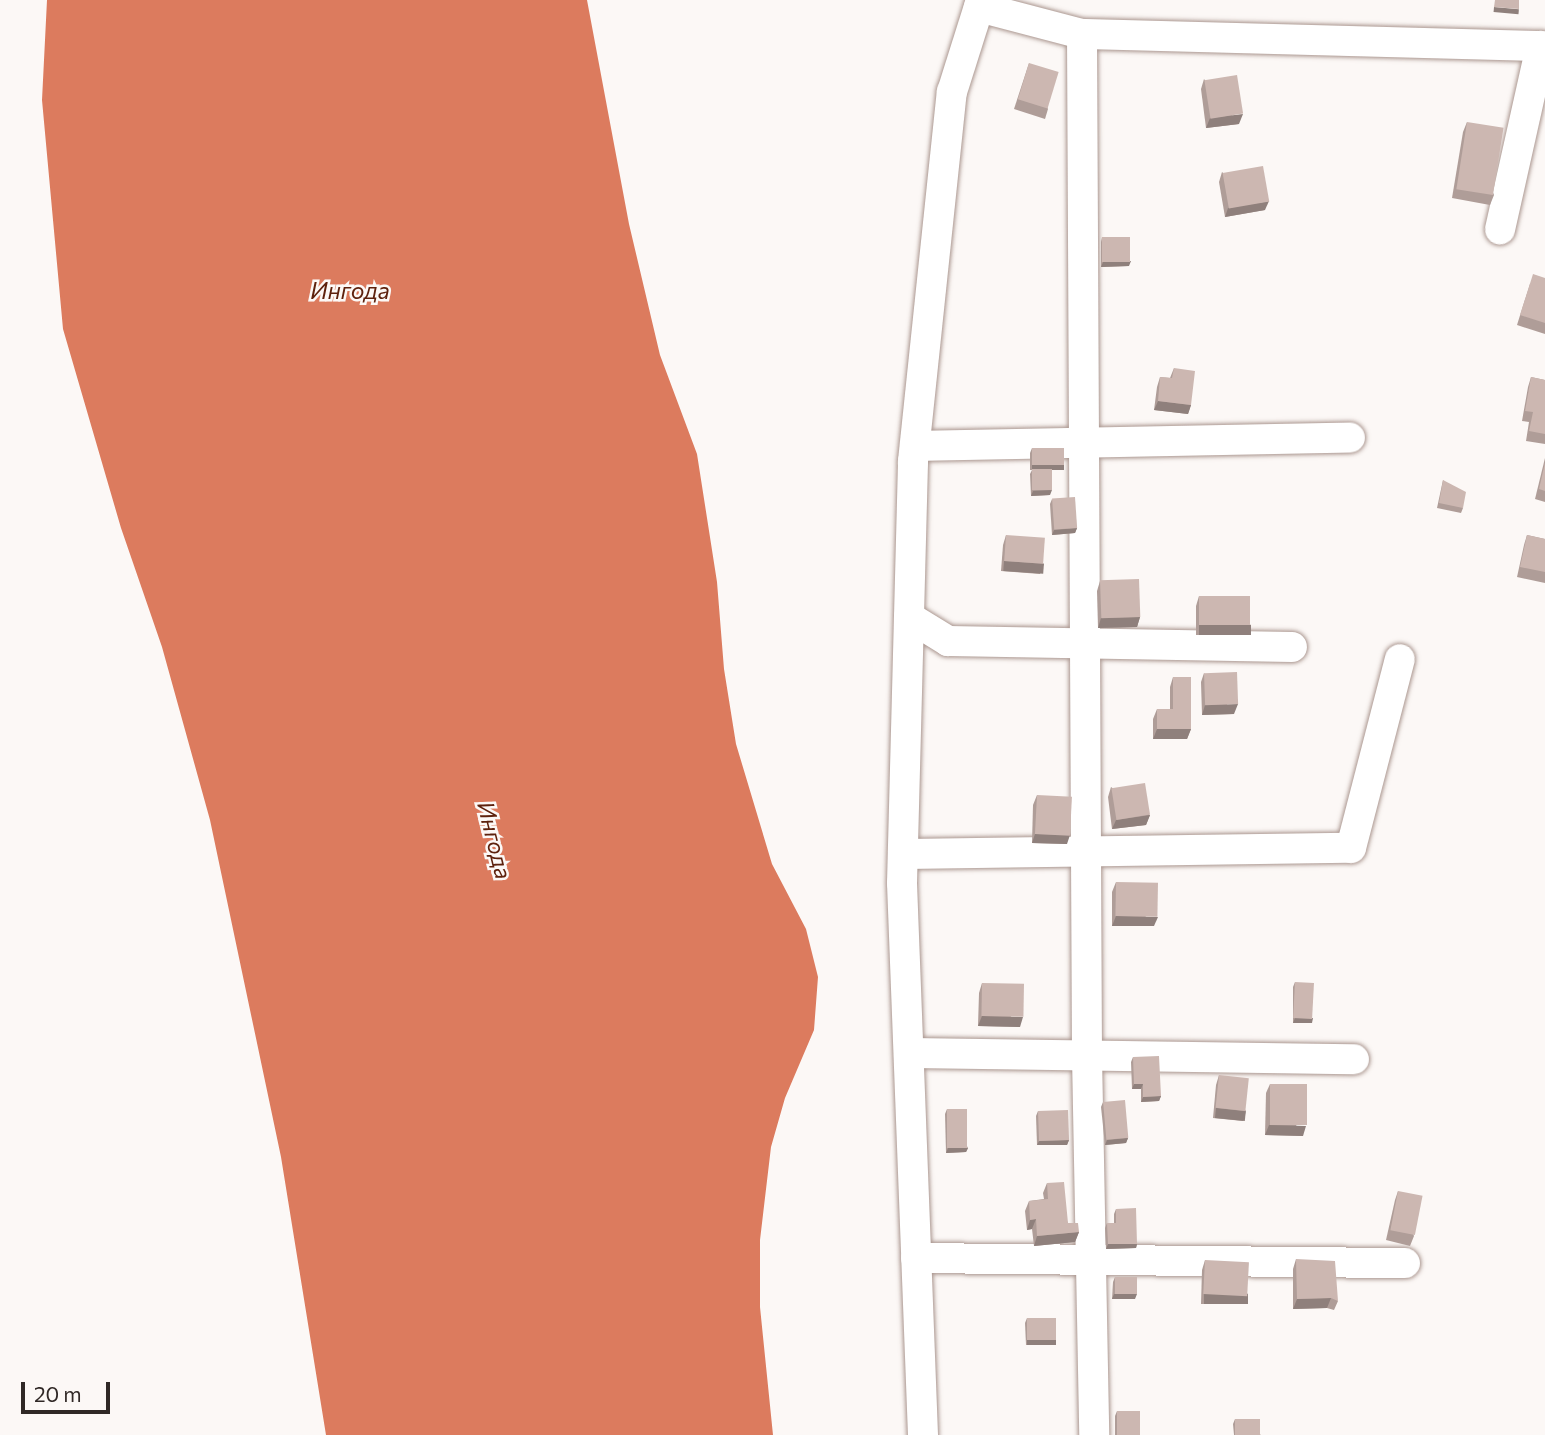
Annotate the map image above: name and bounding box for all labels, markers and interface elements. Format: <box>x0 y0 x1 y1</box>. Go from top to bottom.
water label: Ингода <box>310 276 390 304</box>
water label: Ингода <box>472 798 518 882</box>
scale bar <box>24 1368 114 1412</box>
text: 20 m <box>34 1381 82 1406</box>

